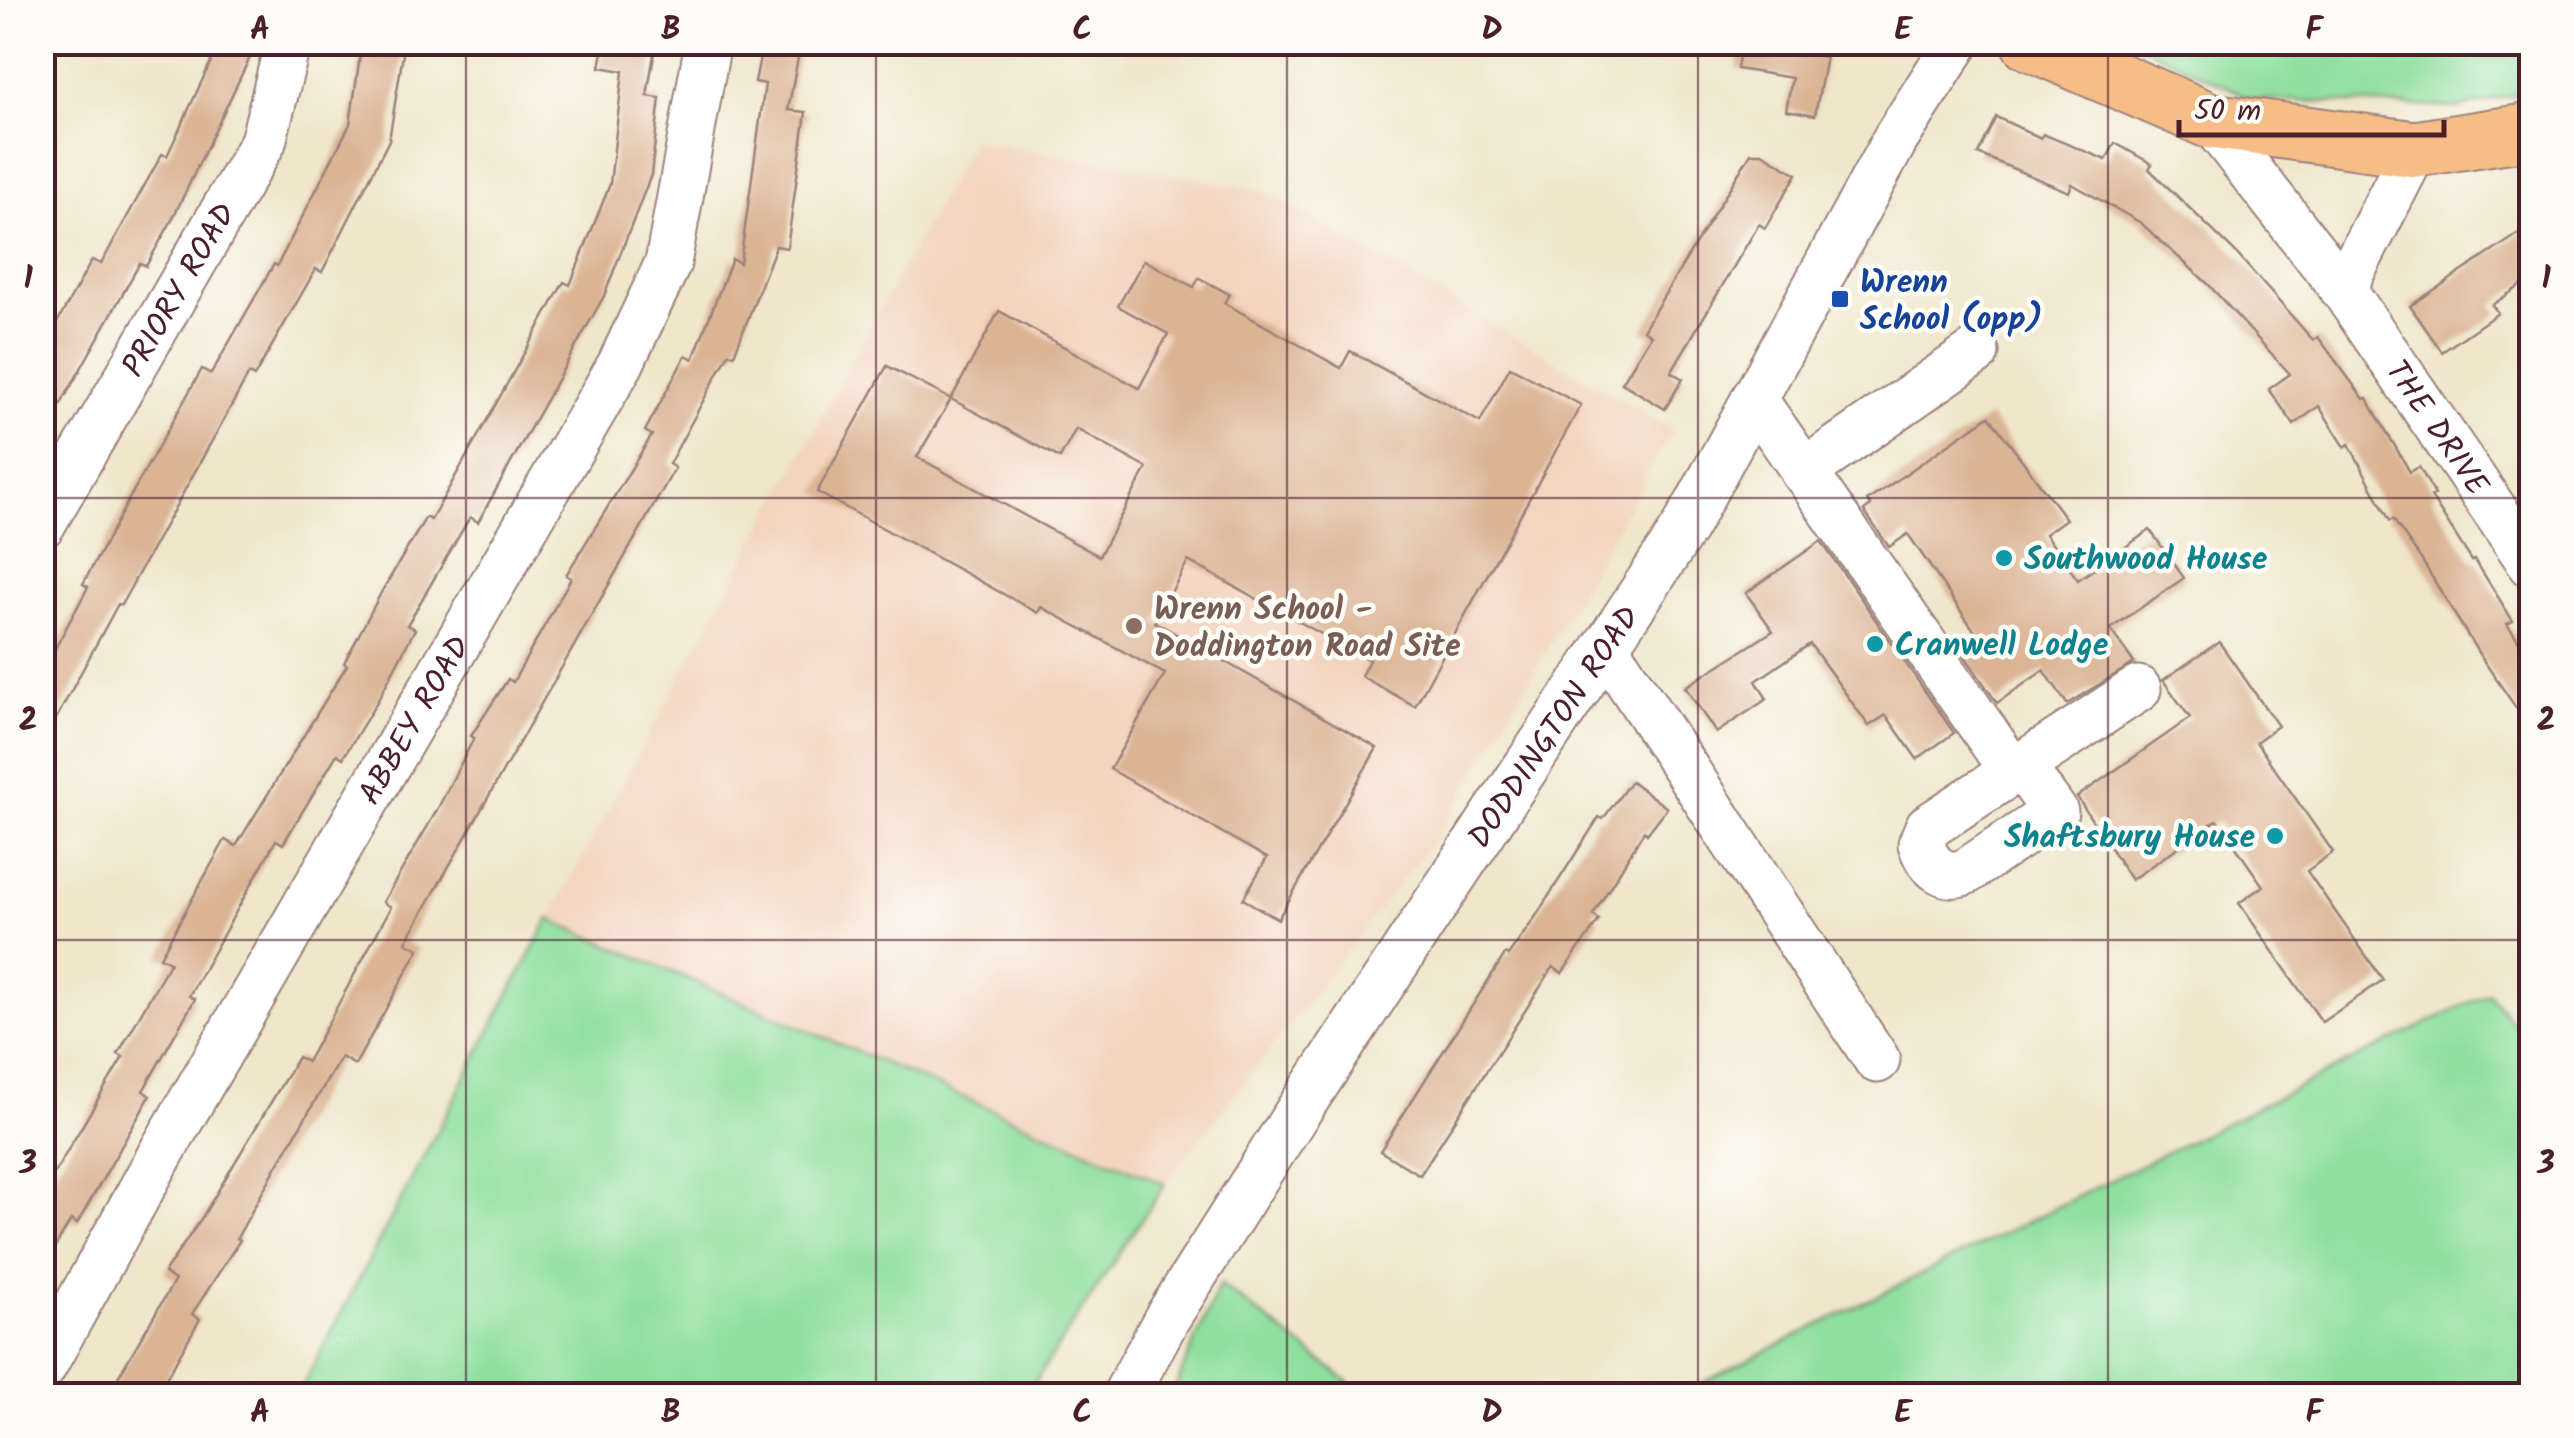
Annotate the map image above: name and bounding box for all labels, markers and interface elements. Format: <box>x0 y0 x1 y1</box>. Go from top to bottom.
text: A <box>250 5 270 56</box>
text: B <box>661 5 681 56</box>
text: C <box>1072 5 1092 56</box>
text: D <box>1481 5 1503 56</box>
text: E <box>1894 5 1913 56</box>
text: F <box>2305 5 2324 56</box>
scale bar <box>2179 75 2444 137</box>
text: 50 m <box>2194 88 2261 136</box>
street label: PRIORY ROAD <box>110 194 251 387</box>
text: 1 <box>23 254 33 305</box>
text: 1 <box>2541 254 2551 305</box>
place label: Wrenn School (opp) <box>1860 258 2043 346</box>
marker: Wrenn School (opp) <box>1829 288 1851 310</box>
street label: THE DRIVE <box>2371 350 2501 508</box>
place label: Southwood House <box>2024 535 2268 586</box>
marker: Southwood House <box>1993 547 2015 569</box>
place label: Wrenn School - Doddington Road Site <box>1154 585 1461 673</box>
street label: DODDINGTON ROAD <box>1456 596 1654 860</box>
marker: Wrenn School - Doddington Road Site <box>1123 615 1145 637</box>
place label: Cranwell Lodge <box>1895 621 2109 672</box>
street label: ABBEY ROAD <box>346 627 485 815</box>
marker: Cranwell Lodge <box>1864 633 1886 655</box>
text: 2 <box>19 696 37 747</box>
text: 2 <box>2537 696 2555 747</box>
place label: Shaftsbury House <box>2004 813 2255 864</box>
marker: Shaftsbury House <box>2264 825 2286 847</box>
text: 3 <box>18 1139 37 1190</box>
text: 3 <box>2536 1139 2555 1190</box>
text: A <box>250 1388 270 1438</box>
text: B <box>661 1388 681 1438</box>
text: C <box>1072 1388 1092 1438</box>
text: D <box>1481 1388 1503 1438</box>
text: E <box>1894 1388 1913 1438</box>
text: F <box>2305 1388 2324 1438</box>

